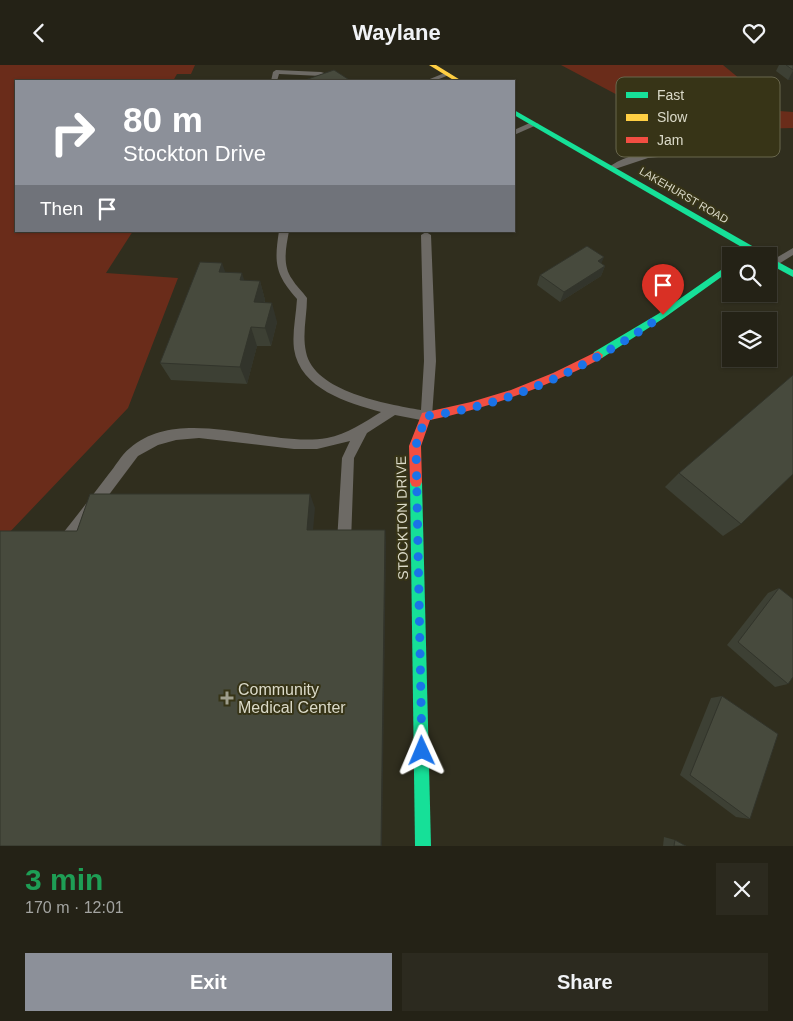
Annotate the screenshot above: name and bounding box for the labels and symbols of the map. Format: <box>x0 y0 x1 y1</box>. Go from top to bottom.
legend <box>616 77 780 157</box>
text: Fast <box>657 87 684 103</box>
text: Slow <box>657 109 688 125</box>
text: Jam <box>657 132 683 148</box>
street label: LAKEHURST ROAD <box>637 165 731 225</box>
pin <box>642 264 684 315</box>
street label: STOCKTON DRIVE <box>393 456 411 580</box>
place label: Community Medical Center <box>238 681 346 716</box>
marker: Community Medical Center <box>220 691 234 705</box>
position arrow <box>395 724 447 776</box>

